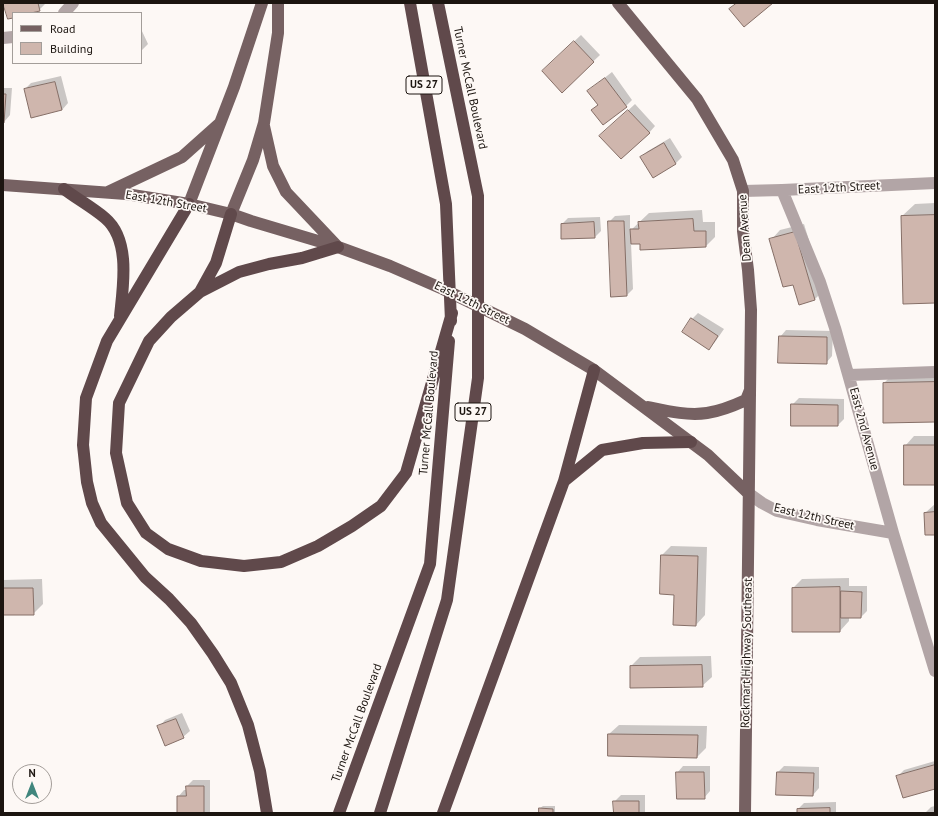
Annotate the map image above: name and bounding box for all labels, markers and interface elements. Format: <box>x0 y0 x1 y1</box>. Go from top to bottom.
legend <box>12 12 142 64</box>
text: Road <box>50 21 75 36</box>
street label: Turner McCall Boulevard <box>450 25 490 151</box>
text: Building <box>50 41 93 56</box>
road number: US 27 <box>406 76 442 94</box>
street label: East 12th Street <box>798 179 880 197</box>
street label: East 12th Street <box>124 188 208 216</box>
street label: Dean Avenue <box>735 194 755 262</box>
street label: East 12th Street <box>432 278 512 328</box>
street label: Turner McCall Boulevard <box>416 350 442 476</box>
street label: East 2nd Avenue <box>846 386 882 472</box>
road number: US 27 <box>455 403 491 421</box>
street label: East 12th Street <box>772 501 856 533</box>
street label: Rockmart Highway Southeast <box>738 578 756 728</box>
street label: Turner McCall Boulevard <box>329 662 385 784</box>
north arrow <box>12 764 52 804</box>
text: N <box>28 766 36 780</box>

